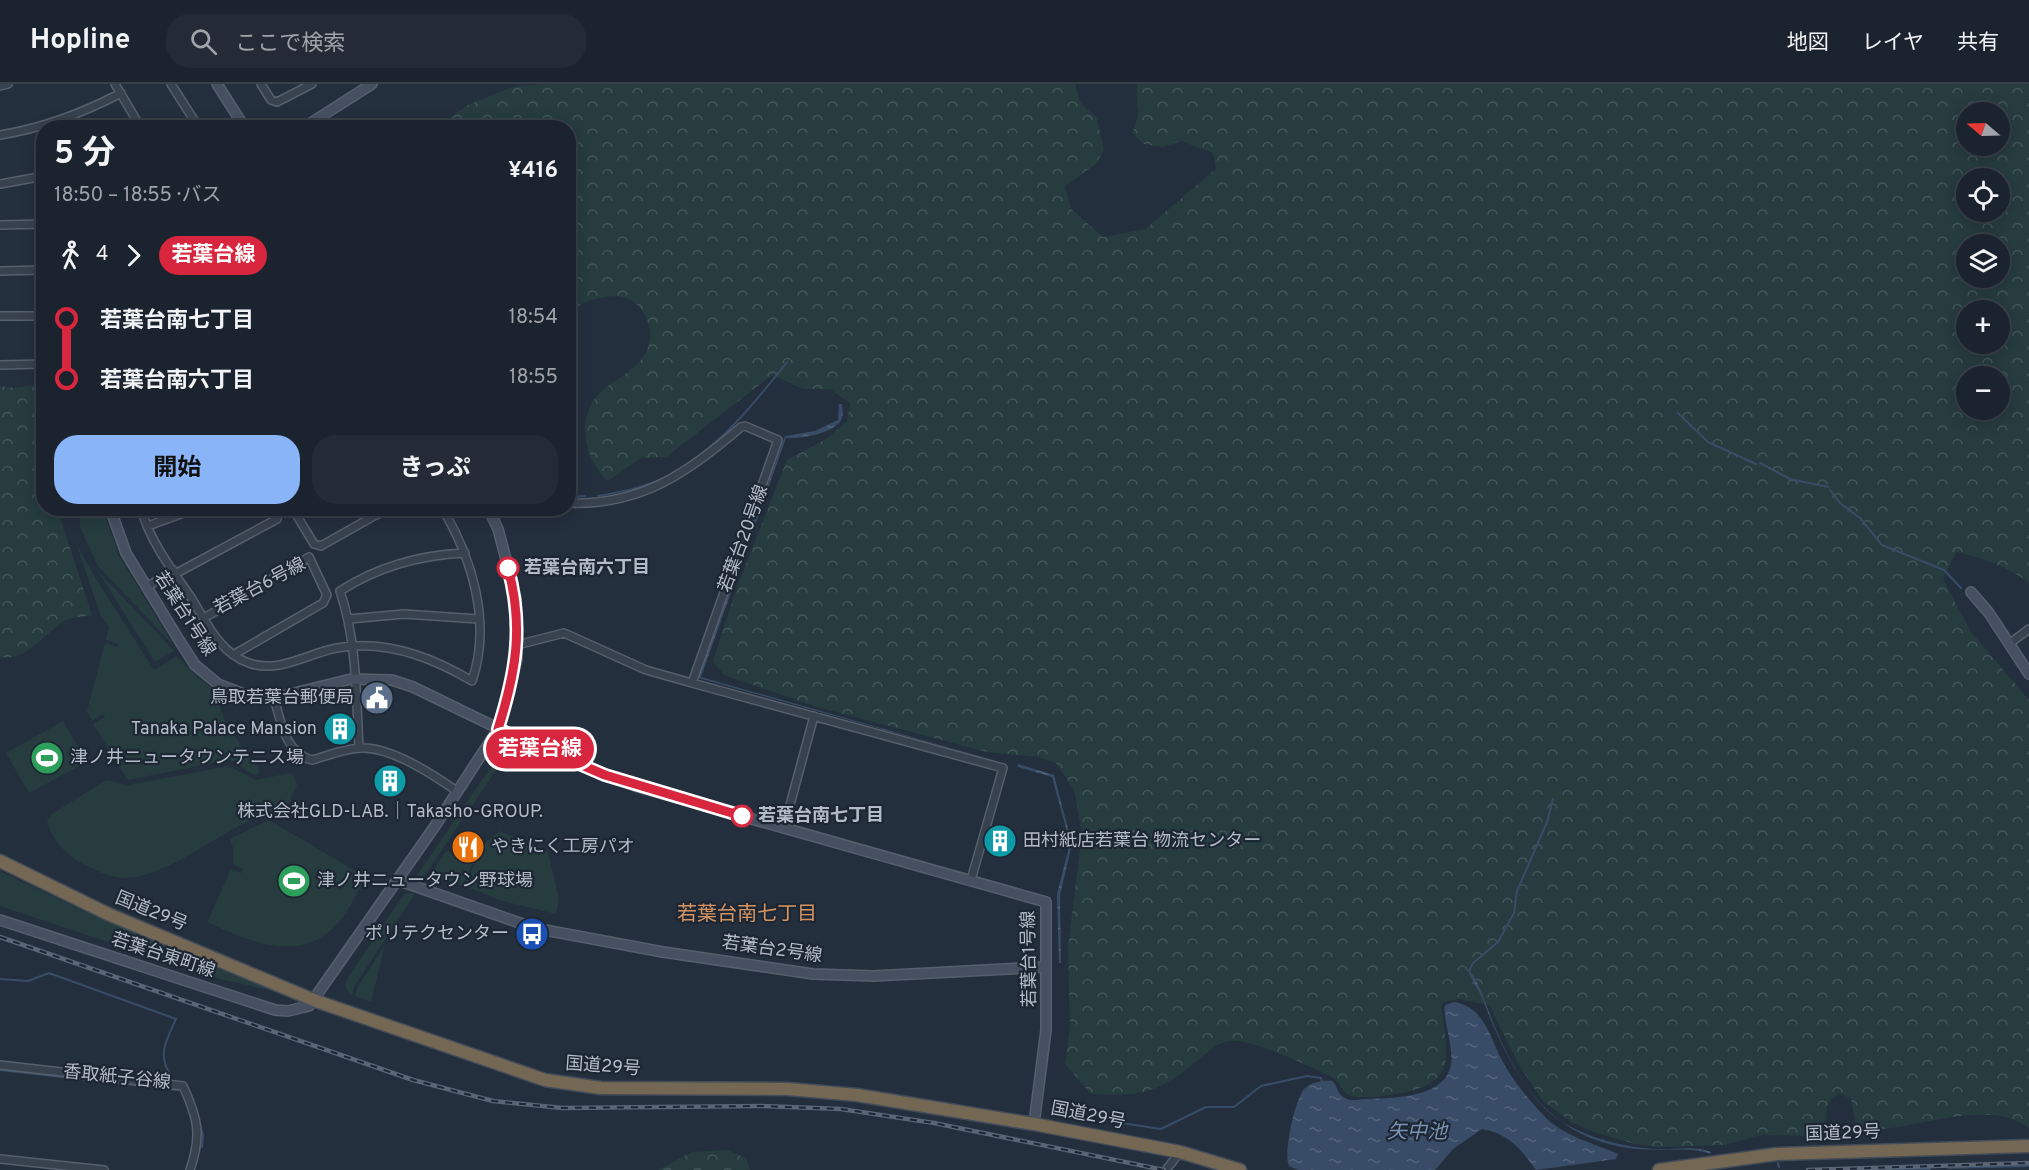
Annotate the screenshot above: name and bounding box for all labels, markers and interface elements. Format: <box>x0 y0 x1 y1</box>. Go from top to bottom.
search box <box>166 14 586 68</box>
text: Hopline <box>30 23 130 59</box>
icon: search <box>187 25 220 58</box>
text: 地図 <box>1787 30 1829 57</box>
text: レイヤ <box>1862 30 1924 57</box>
text: 共有 <box>1957 30 1999 57</box>
text: ここで検索 <box>235 31 345 58</box>
north arrow <box>1956 102 2010 156</box>
map controls <box>1956 102 2010 420</box>
text: 5 分 <box>54 134 115 176</box>
text: ¥416 <box>508 158 558 185</box>
button: locate <box>1956 168 2010 222</box>
text: 18:50 – 18:55 · バス <box>54 183 221 209</box>
button: layers <box>1956 234 2010 288</box>
icon: walk <box>54 239 87 272</box>
icon: forward <box>117 239 150 272</box>
text: 4 <box>96 242 108 268</box>
text: 若葉台線 <box>171 242 255 269</box>
button: + <box>1956 300 2010 354</box>
text: 18:54 <box>509 305 558 331</box>
text: 若葉台南七丁目 <box>100 308 254 335</box>
text: 18:55 <box>509 365 558 391</box>
button: − <box>1956 366 2010 420</box>
text: 若葉台南六丁目 <box>100 368 254 395</box>
button: 開始 <box>54 435 300 504</box>
button: きっぷ <box>312 435 558 504</box>
street label: 若葉台20号線 <box>714 482 774 596</box>
street label: 若葉台6号線 <box>210 553 310 621</box>
marker: 若葉台南六丁目 <box>497 557 519 579</box>
place label: 若葉台南六丁目 <box>524 557 650 580</box>
street label: 若葉台1号線 <box>148 567 220 661</box>
public building icon: 鳥取若葉台郵便局 <box>359 680 395 716</box>
place label: 鳥取若葉台郵便局 <box>210 687 354 710</box>
building icon: Tanaka Palace Mansion <box>322 711 358 747</box>
place label: Tanaka Palace Mansion <box>131 718 317 741</box>
line badge: 若葉台線 <box>498 730 582 768</box>
text: 若葉台線 <box>498 736 582 763</box>
sports icon: 津ノ井ニュータウンテニス場 <box>29 740 65 776</box>
place label: 津ノ井ニュータウンテニス場 <box>70 747 304 770</box>
building icon: 株式会社GLD-LAB.｜Takasho-GROUP. <box>372 763 408 799</box>
place label: 株式会社GLD-LAB.｜Takasho-GROUP. <box>237 801 543 824</box>
marker: 若葉台南七丁目 <box>731 805 753 827</box>
place label: 若葉台南七丁目 <box>758 805 884 828</box>
building icon: 田村紙店若葉台 物流センター <box>982 823 1018 859</box>
restaurant icon: やきにく工房パオ <box>450 829 486 865</box>
place label: 田村紙店若葉台 物流センター <box>1023 830 1261 853</box>
place label: やきにく工房パオ <box>491 836 635 859</box>
sports icon: 津ノ井ニュータウン野球場 <box>276 863 312 899</box>
place label: 津ノ井ニュータウン野球場 <box>317 870 533 893</box>
street label: 国道29号 <box>112 887 190 937</box>
district label: 若葉台南七丁目 <box>677 902 817 928</box>
street label: 若葉台1号線 <box>1018 910 1042 1008</box>
bus stop icon: ポリテクセンター <box>514 916 550 952</box>
place label: ポリテクセンター <box>365 923 509 946</box>
street label: 若葉台東町線 <box>108 928 218 984</box>
street label: 若葉台2号線 <box>720 932 824 968</box>
street label: 国道29号 <box>564 1053 642 1081</box>
street label: 香取紙子谷線 <box>62 1061 172 1095</box>
street label: 国道29号 <box>1049 1097 1127 1135</box>
water label: 矢中池 <box>1387 1120 1449 1146</box>
street label: 国道29号 <box>1805 1121 1881 1147</box>

